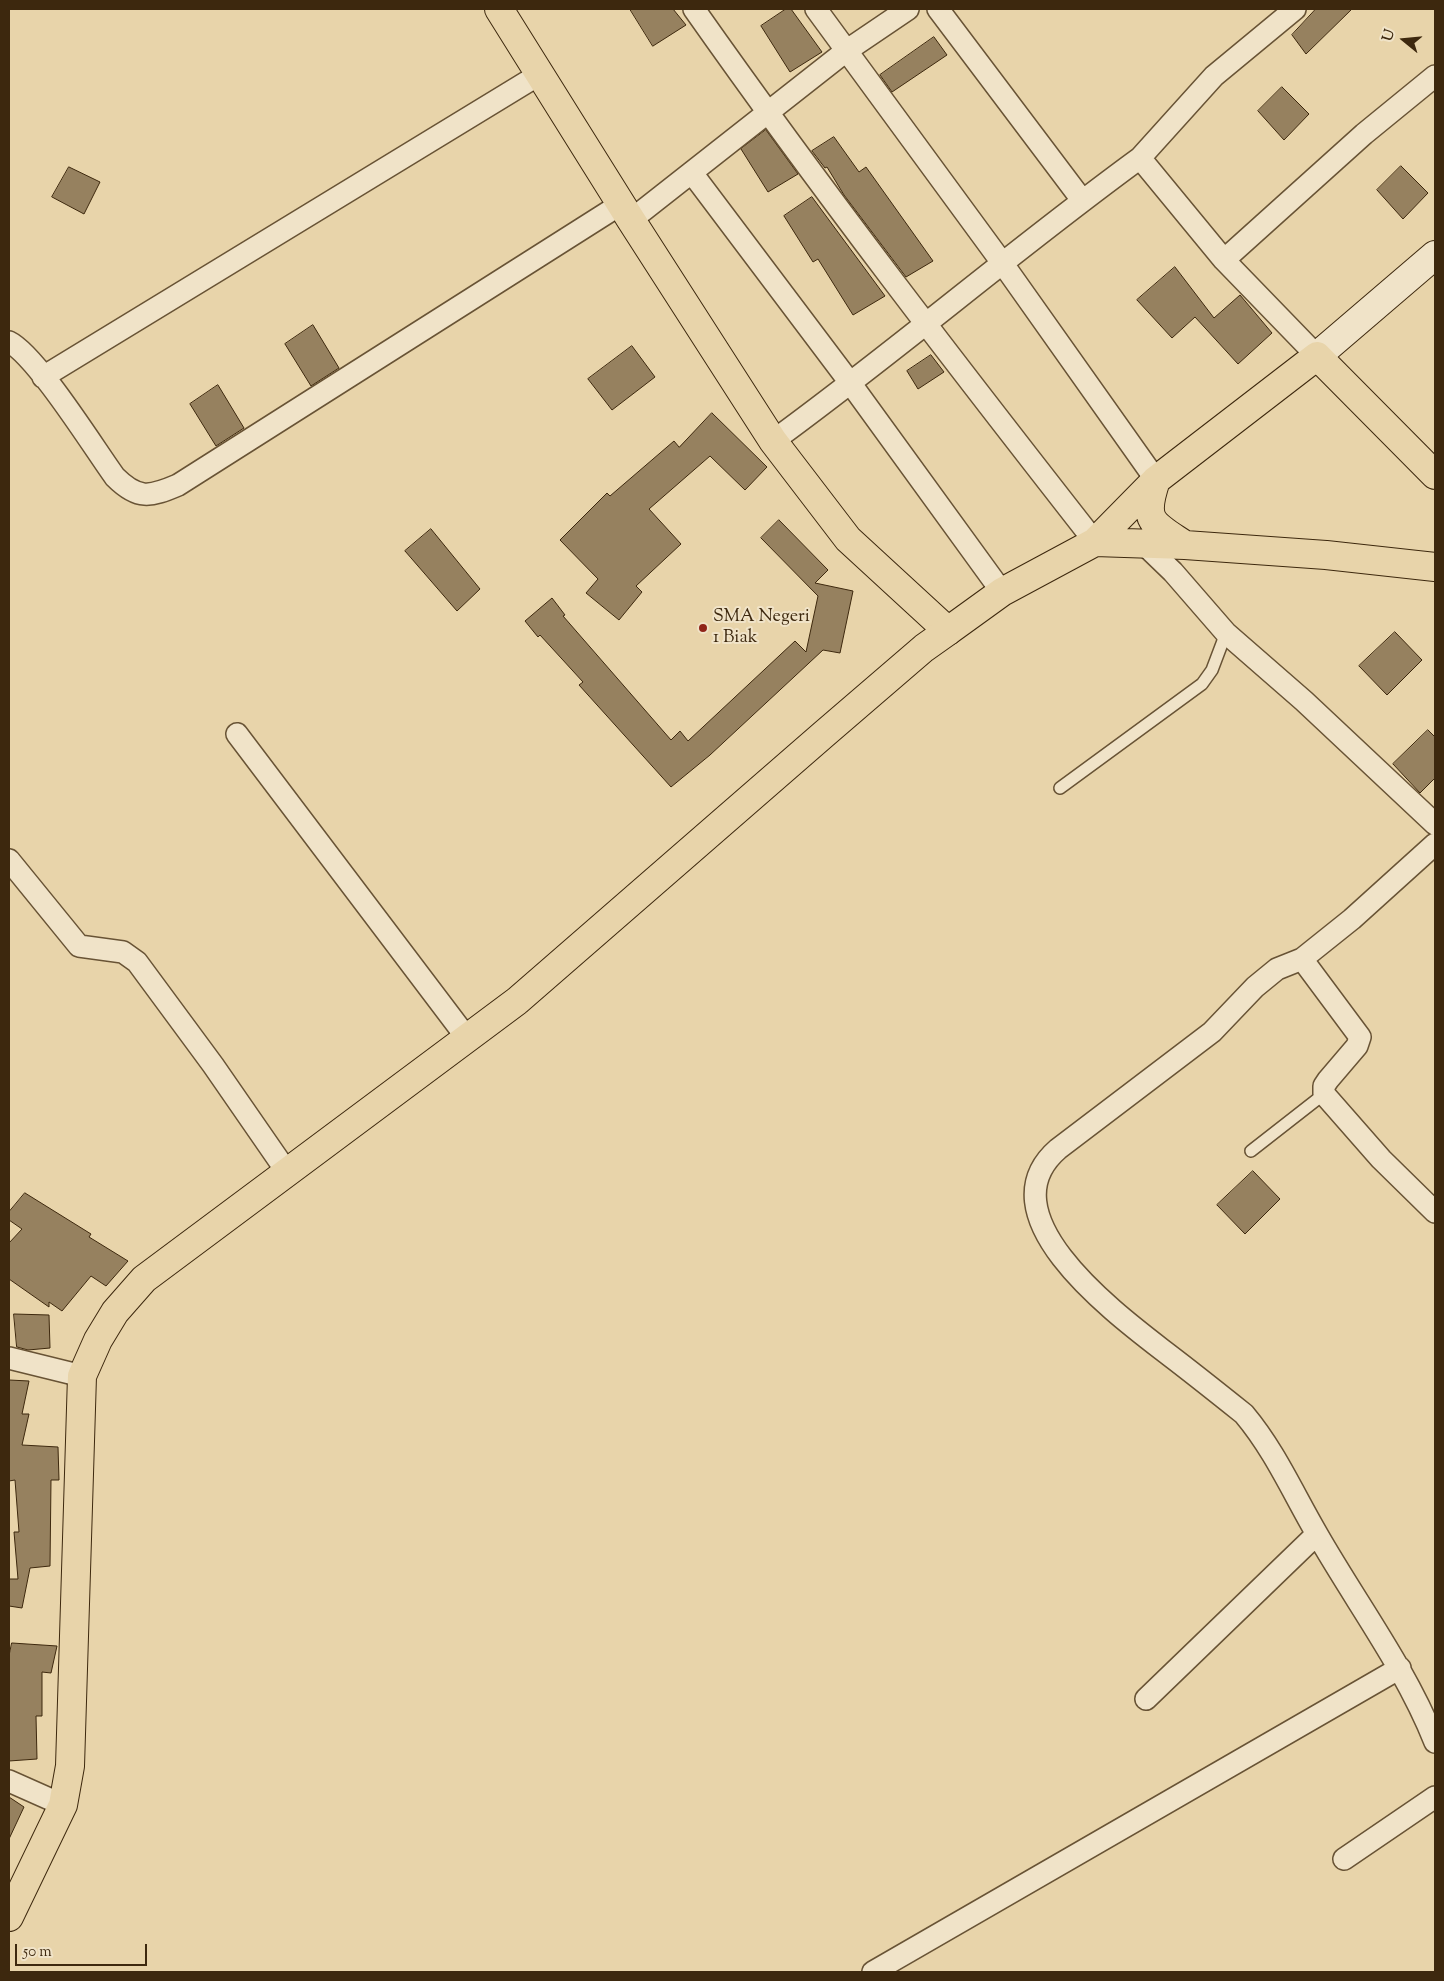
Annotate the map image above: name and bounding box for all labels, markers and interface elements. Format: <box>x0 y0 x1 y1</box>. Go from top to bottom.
north arrow <box>1379 15 1429 65</box>
text: U <box>1378 27 1401 44</box>
place label: SMA Negeri 1 Biak <box>713 607 810 650</box>
marker: SMA Negeri 1 Biak <box>697 622 709 634</box>
scale bar <box>18 1934 150 1966</box>
text: 50 m <box>23 1942 52 1963</box>

